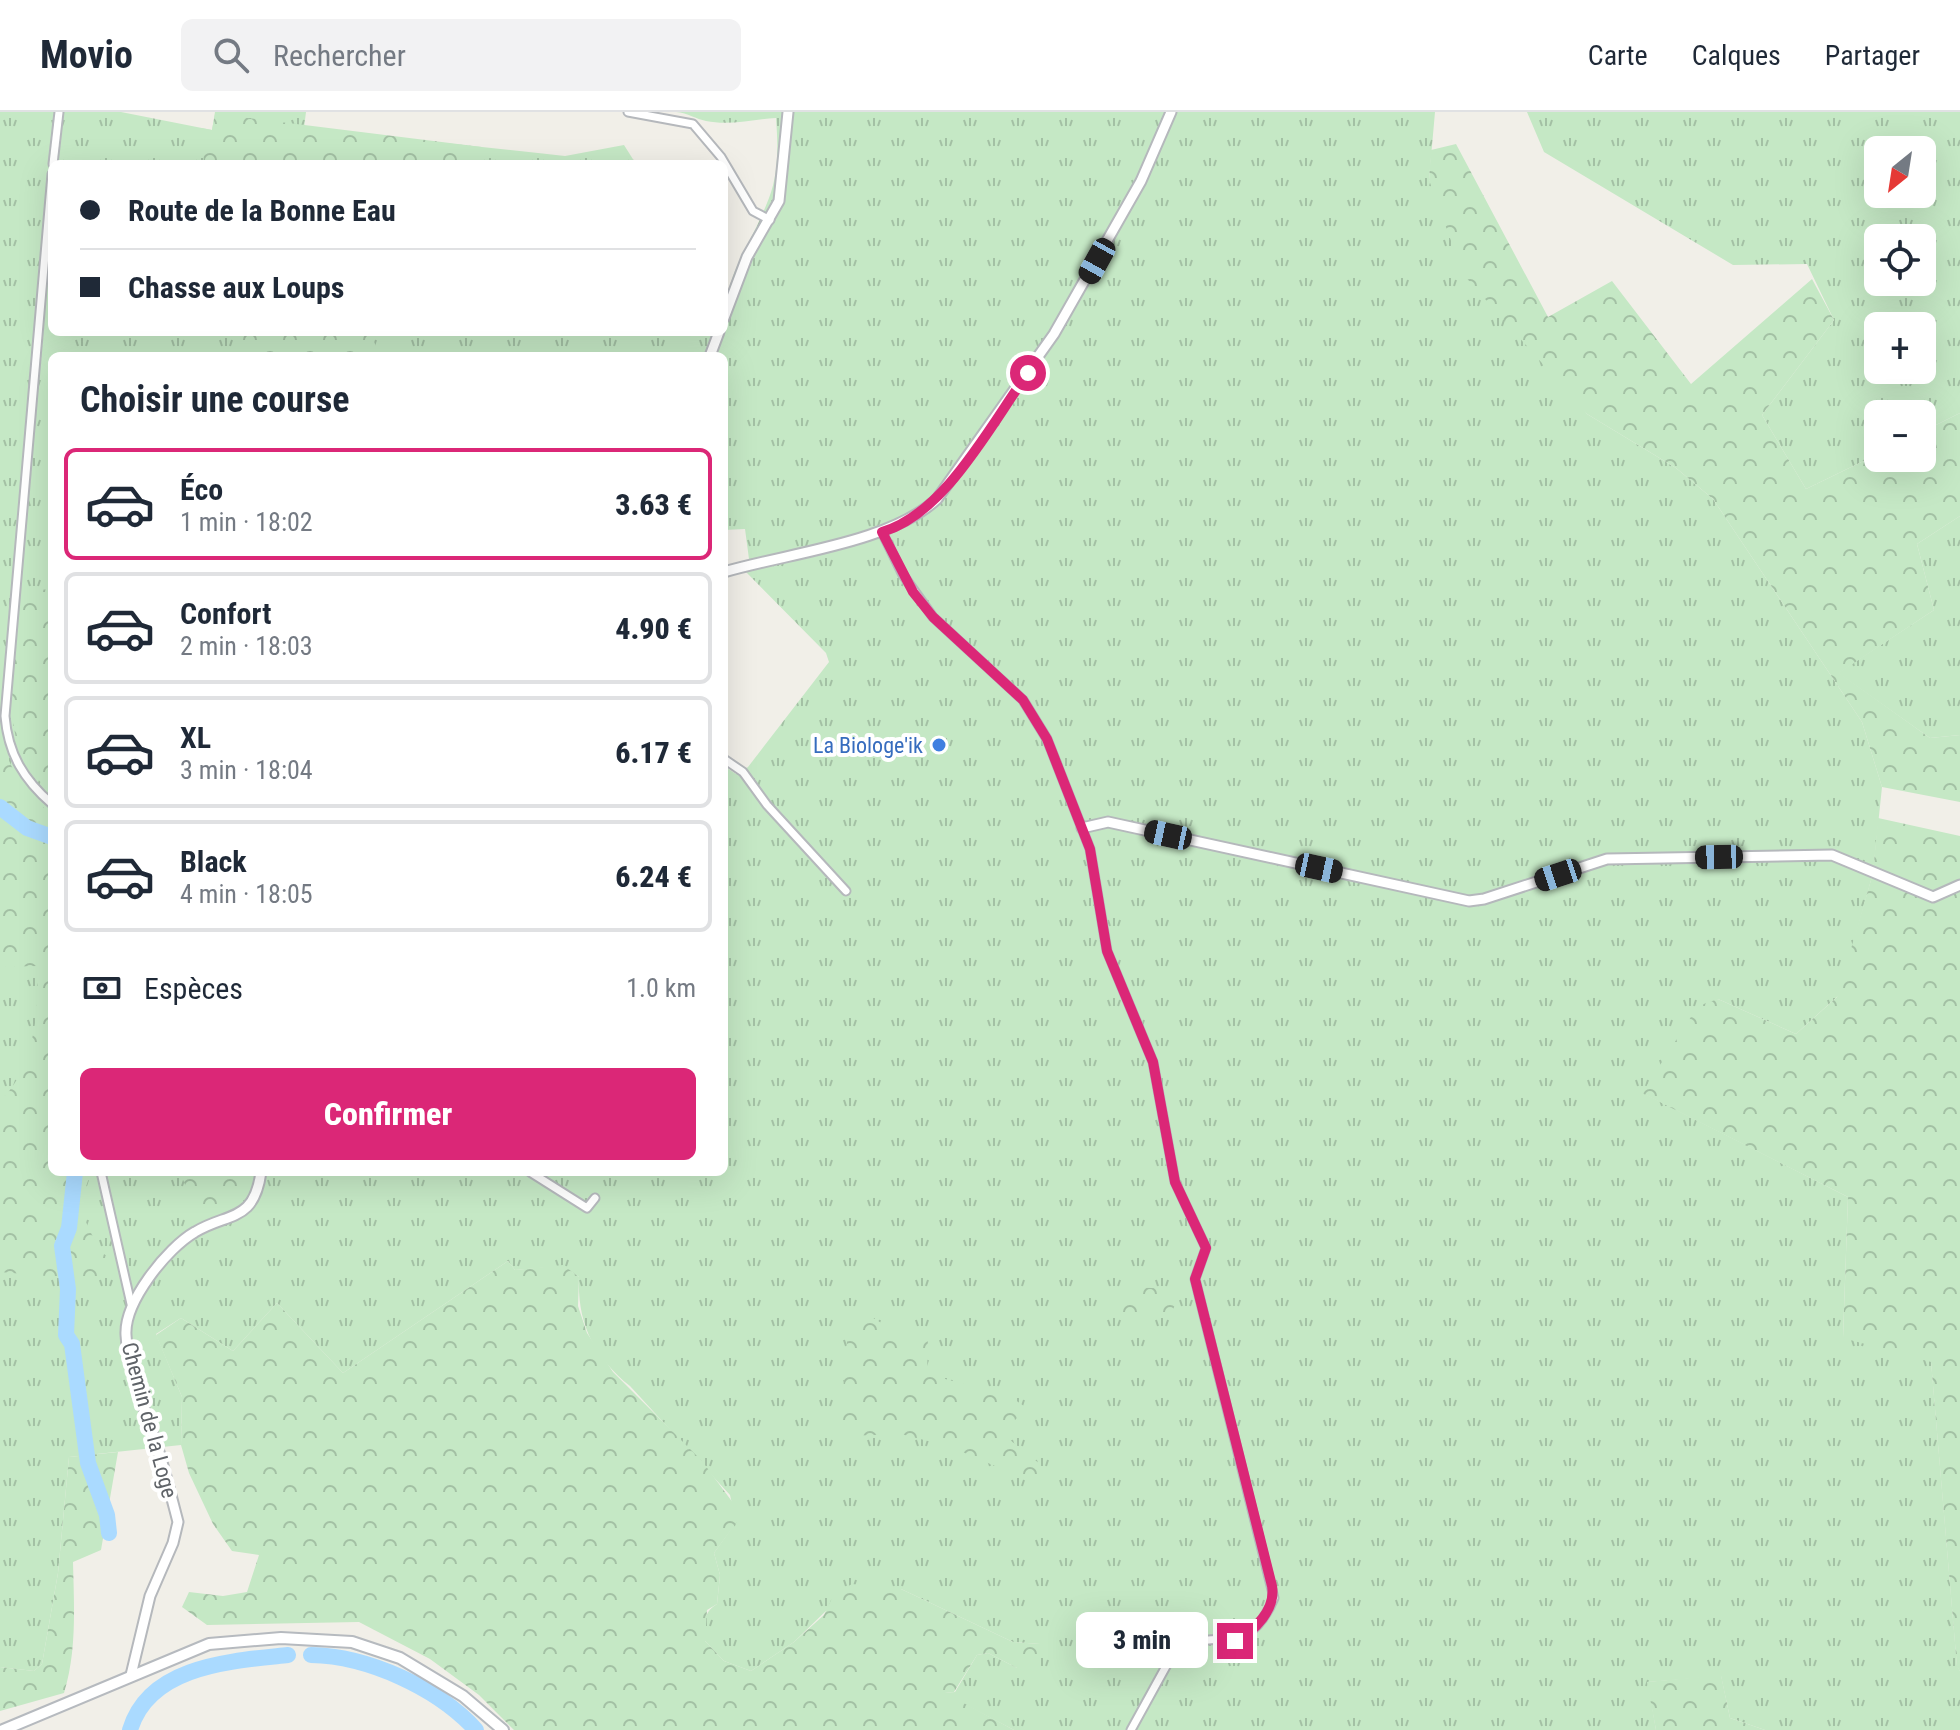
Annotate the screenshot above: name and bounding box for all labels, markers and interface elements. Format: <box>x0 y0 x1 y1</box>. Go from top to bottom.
search box <box>181 19 741 91</box>
text: Movio <box>40 33 133 77</box>
icon: search <box>209 33 253 77</box>
text: Rechercher <box>273 38 406 73</box>
text: Carte <box>1588 39 1648 72</box>
text: Calques <box>1692 39 1781 72</box>
text: Partager <box>1825 39 1920 72</box>
north arrow <box>1864 136 1936 208</box>
map controls <box>1864 136 1936 472</box>
text: Route de la Bonne Eau <box>128 193 396 228</box>
button: locate <box>1864 224 1936 296</box>
car <box>1075 234 1119 288</box>
text: Chasse aux Loups <box>128 270 344 305</box>
button: + <box>1864 312 1936 384</box>
route start <box>1010 355 1046 391</box>
text: Choisir une course <box>80 379 349 421</box>
button: − <box>1864 400 1936 472</box>
icon: car <box>84 468 156 540</box>
text: Éco <box>180 472 223 507</box>
text: 3.63 € <box>615 487 692 522</box>
text: 1 min · 18:02 <box>180 507 313 537</box>
icon: car <box>84 592 156 664</box>
text: Confort <box>180 596 271 631</box>
text: 4.90 € <box>615 611 692 646</box>
text: 2 min · 18:03 <box>180 631 313 661</box>
icon: car <box>84 716 156 788</box>
text: XL <box>180 720 211 755</box>
place label: La Biologe'ik <box>813 733 923 758</box>
text: 6.17 € <box>615 735 692 770</box>
marker: La Biologe'ik <box>930 736 948 754</box>
text: 3 min · 18:04 <box>180 755 313 785</box>
car <box>1142 818 1194 852</box>
icon: car <box>84 840 156 912</box>
text: Black <box>180 844 247 879</box>
car <box>1695 845 1743 869</box>
car <box>1293 851 1345 885</box>
car <box>1531 856 1585 894</box>
text: 6.24 € <box>615 859 692 894</box>
text: 4 min · 18:05 <box>180 879 313 909</box>
icon: cash <box>80 966 124 1010</box>
text: Espèces <box>144 971 243 1006</box>
text: 1.0 km <box>626 973 696 1003</box>
button: Confirmer <box>80 1068 696 1160</box>
street label: Chemin de la Loge <box>117 1339 182 1501</box>
callout: 3 min <box>1075 1613 1207 1669</box>
route end <box>1217 1623 1253 1659</box>
text: 3 min <box>1113 1625 1171 1655</box>

